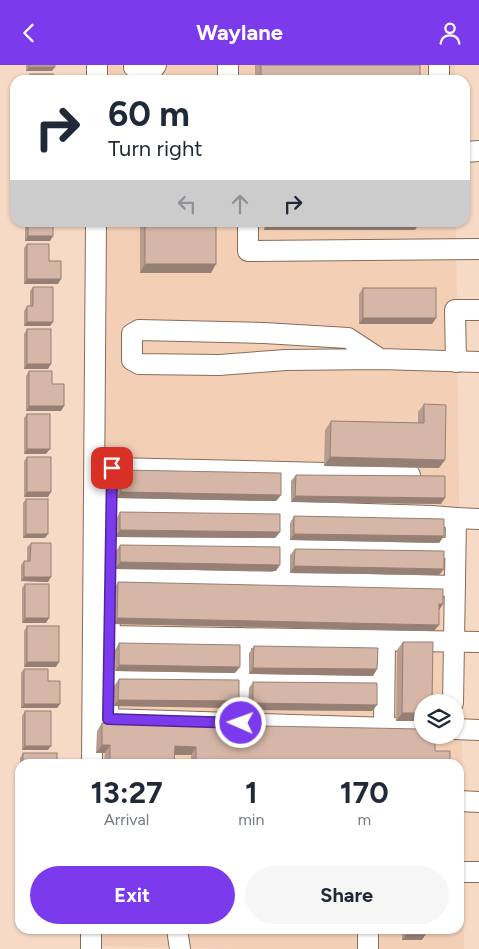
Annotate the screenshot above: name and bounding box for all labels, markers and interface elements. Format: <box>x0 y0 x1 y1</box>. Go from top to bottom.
icon: back <box>15 19 43 47</box>
text: Waylane <box>196 19 283 46</box>
icon: person <box>436 19 464 47</box>
text: 60 m <box>108 93 190 135</box>
icon: right <box>25 95 90 160</box>
text: Turn right <box>108 135 203 162</box>
icon: left <box>173 190 201 218</box>
icon: ahead <box>226 190 254 218</box>
icon: right <box>279 190 307 218</box>
pin <box>91 447 133 489</box>
icon: arrive <box>98 454 126 482</box>
map controls <box>414 694 464 744</box>
button: layers <box>414 694 464 744</box>
position arrow <box>214 696 266 748</box>
text: 13:27 <box>90 774 163 811</box>
text: 1 <box>245 774 258 811</box>
text: 170 <box>340 774 389 811</box>
text: Arrival <box>104 810 149 829</box>
text: min <box>238 810 264 829</box>
text: m <box>357 810 371 829</box>
button: Exit <box>30 866 235 924</box>
button: Share <box>245 866 449 924</box>

